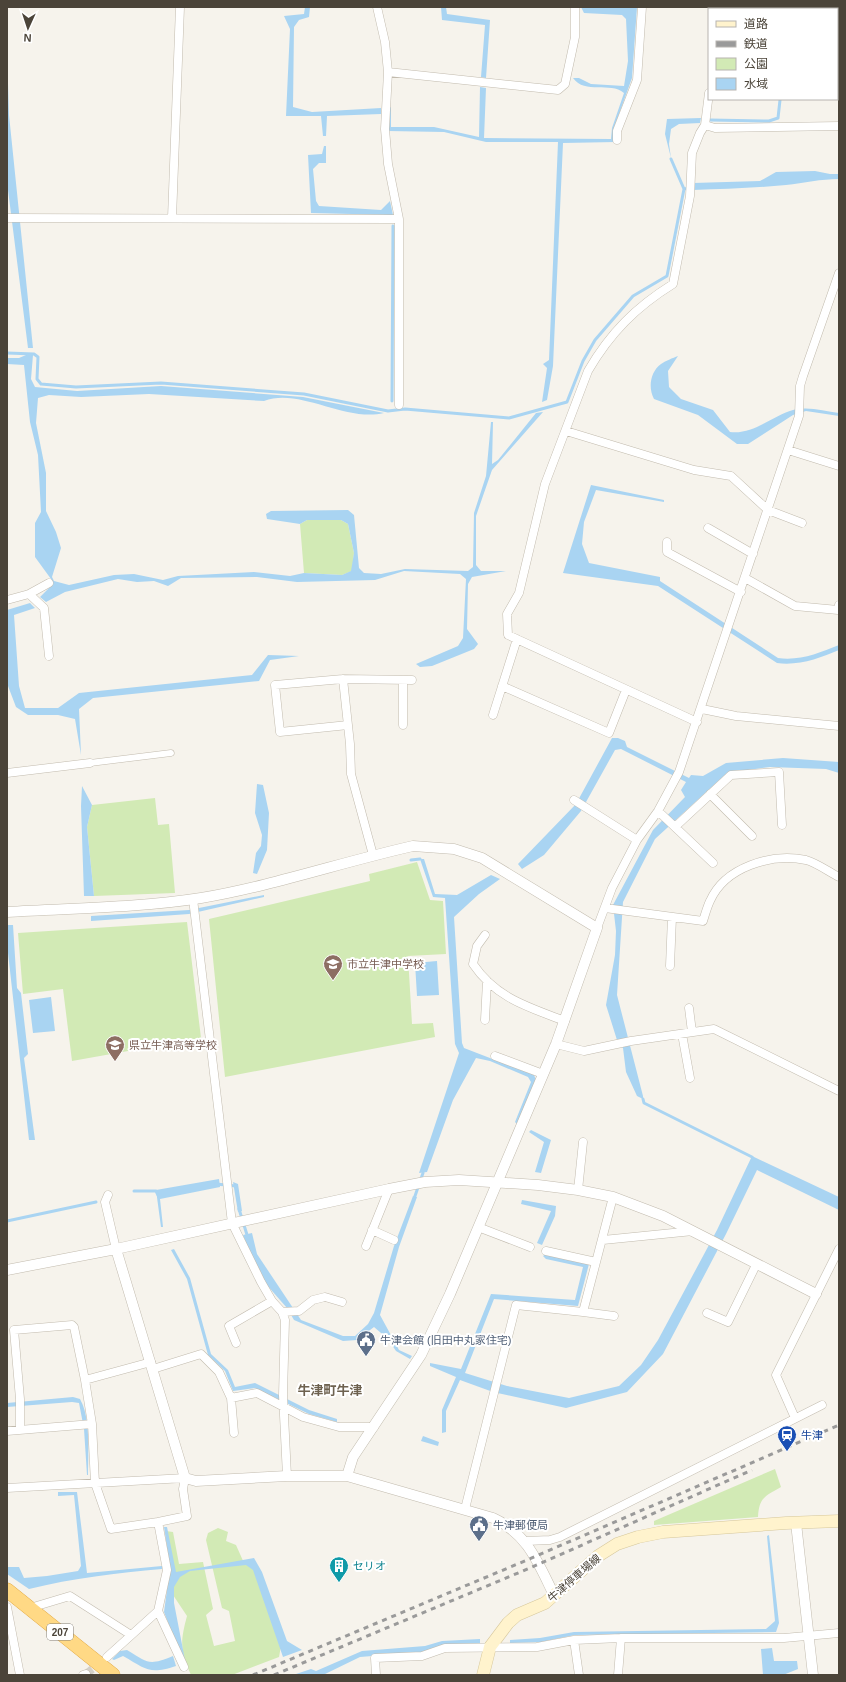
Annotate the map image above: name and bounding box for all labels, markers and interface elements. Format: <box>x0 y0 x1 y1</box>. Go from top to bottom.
north arrow <box>8 8 48 48</box>
legend <box>708 8 838 100</box>
text: 道路 <box>744 17 768 31</box>
text: N <box>23 32 32 44</box>
text: 鉄道 <box>744 37 768 51</box>
text: 公園 <box>744 57 768 71</box>
text: 水域 <box>744 77 768 91</box>
school or university icon: 市立牛津中学校 <box>322 953 344 981</box>
place label: 市立牛津中学校 <box>347 958 424 970</box>
school or university icon: 県立牛津高等学校 <box>104 1034 126 1062</box>
place label: 県立牛津高等学校 <box>129 1039 217 1051</box>
public building icon: 牛津会館 (旧田中丸家住宅) <box>355 1329 377 1357</box>
place label: 牛津会館 (旧田中丸家住宅) <box>380 1334 511 1346</box>
district label: 牛津町牛津 <box>297 1383 363 1398</box>
station icon: 牛津 <box>776 1424 798 1452</box>
place label: 牛津 <box>801 1429 823 1441</box>
public building icon: 牛津郵便局 <box>468 1514 490 1542</box>
place label: 牛津郵便局 <box>493 1519 548 1531</box>
street label: 牛津停車場線 <box>545 1552 603 1604</box>
building icon: セリオ <box>328 1555 350 1583</box>
place label: セリオ <box>353 1560 386 1572</box>
road number: 207 <box>47 1624 73 1640</box>

